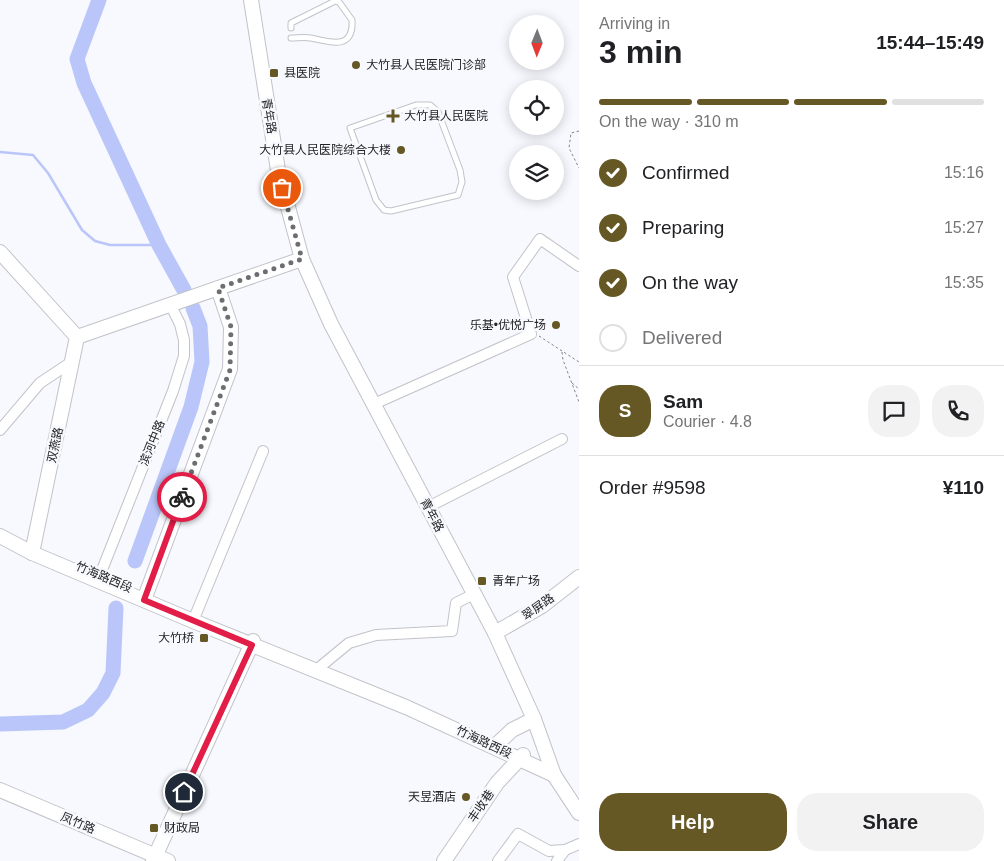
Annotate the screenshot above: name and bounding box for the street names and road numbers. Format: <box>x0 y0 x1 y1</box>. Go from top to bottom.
street label: 青年路 <box>259 97 279 135</box>
street label: 滨河中路 <box>137 418 167 468</box>
street label: 双燕路 <box>44 426 66 464</box>
street label: 青年路 <box>417 496 447 534</box>
street label: 竹海路西段 <box>74 559 134 595</box>
street label: 翠屏路 <box>519 591 557 623</box>
street label: 竹海路西段 <box>454 723 514 761</box>
street label: 丰收巷 <box>465 787 497 825</box>
street label: 凤竹路 <box>59 810 97 836</box>

